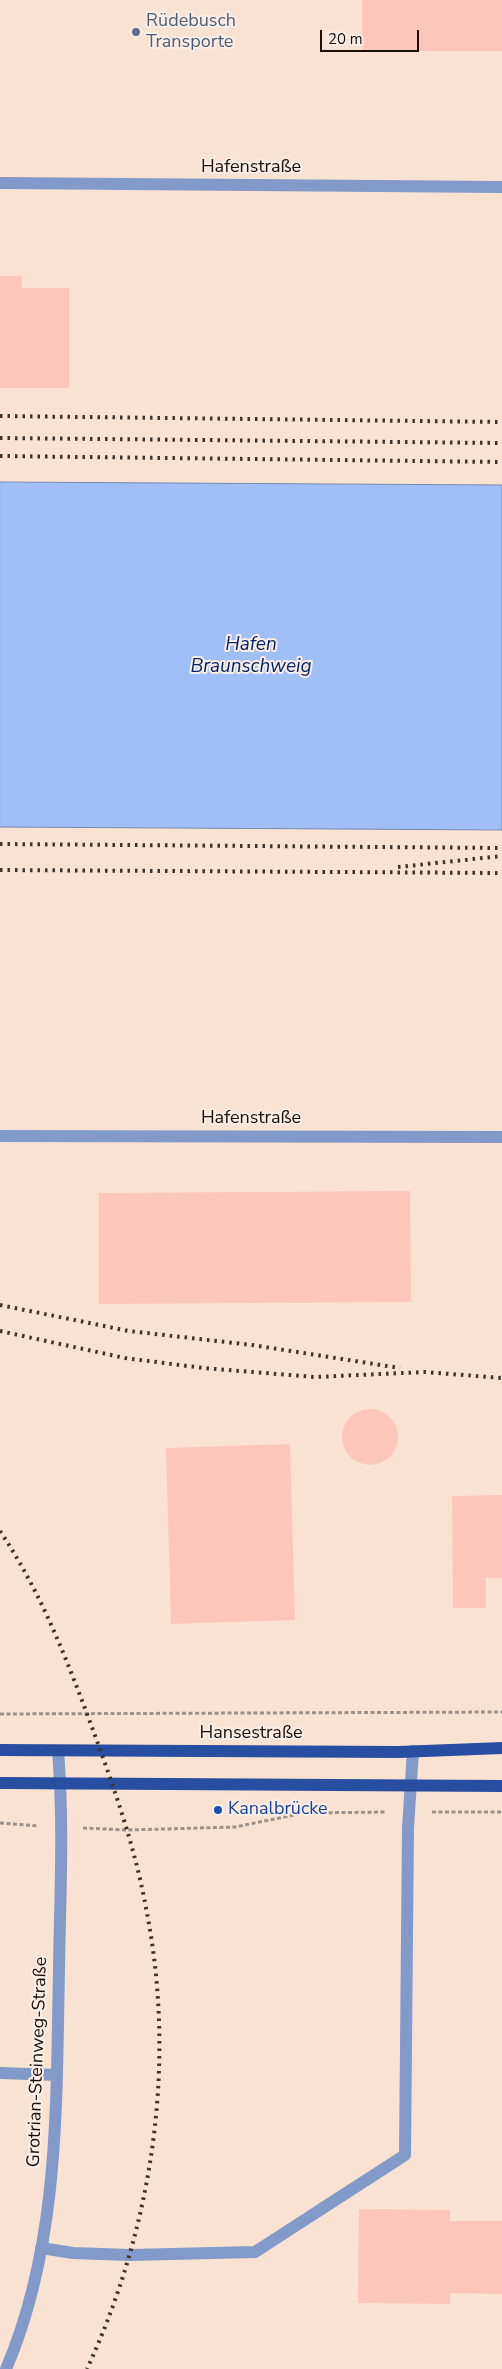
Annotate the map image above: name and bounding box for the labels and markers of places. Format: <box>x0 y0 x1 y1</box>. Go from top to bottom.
place label: Rüdebusch Transporte <box>146 11 236 54</box>
marker: Rüdebusch Transporte <box>130 26 142 38</box>
place label: Kanalbrücke <box>228 1799 328 1821</box>
marker: Kanalbrücke <box>212 1804 224 1816</box>

